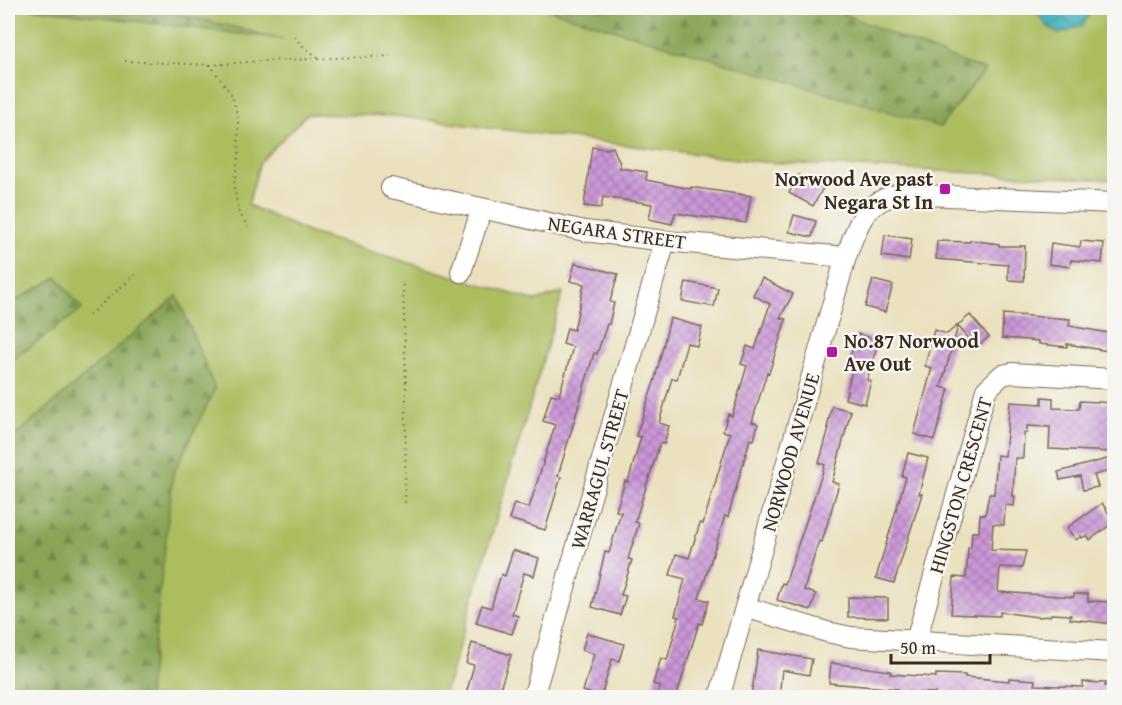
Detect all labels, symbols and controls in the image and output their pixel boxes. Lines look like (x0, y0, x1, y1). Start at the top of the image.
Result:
place label: Norwood Ave past Negara St In (775, 164, 933, 216)
marker: Norwood Ave past Negara St In (938, 182, 952, 196)
street label: NEGARA STREET (546, 208, 688, 256)
place label: No.87 Norwood Ave Out (844, 326, 979, 378)
marker: No.87 Norwood Ave Out (825, 345, 839, 359)
street label: NORWOOD AVENUE (753, 369, 827, 535)
street label: WARRAGUL STREET (562, 385, 636, 553)
street label: HINGSTON CRESCENT (921, 393, 999, 577)
scale bar (891, 627, 990, 665)
text: 50 m (900, 634, 936, 661)

